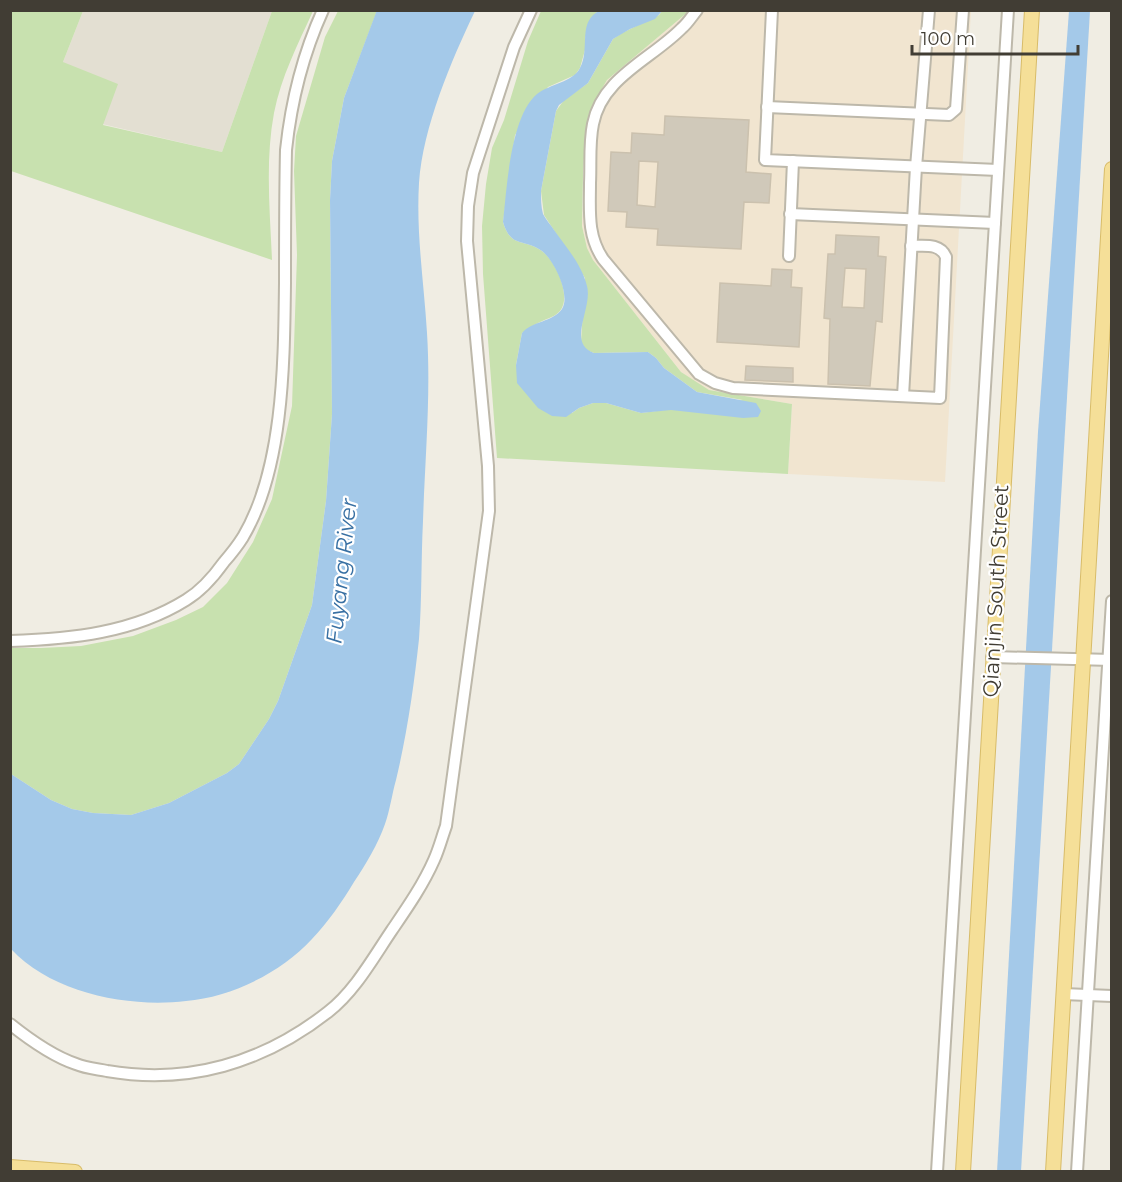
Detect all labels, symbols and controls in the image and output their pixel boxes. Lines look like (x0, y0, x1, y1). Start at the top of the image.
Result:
scale bar (912, 18, 1078, 56)
text: 100 m (921, 28, 975, 50)
street label: Qianjin South Street (977, 484, 1014, 698)
water label: Fuyang River (320, 496, 363, 645)

